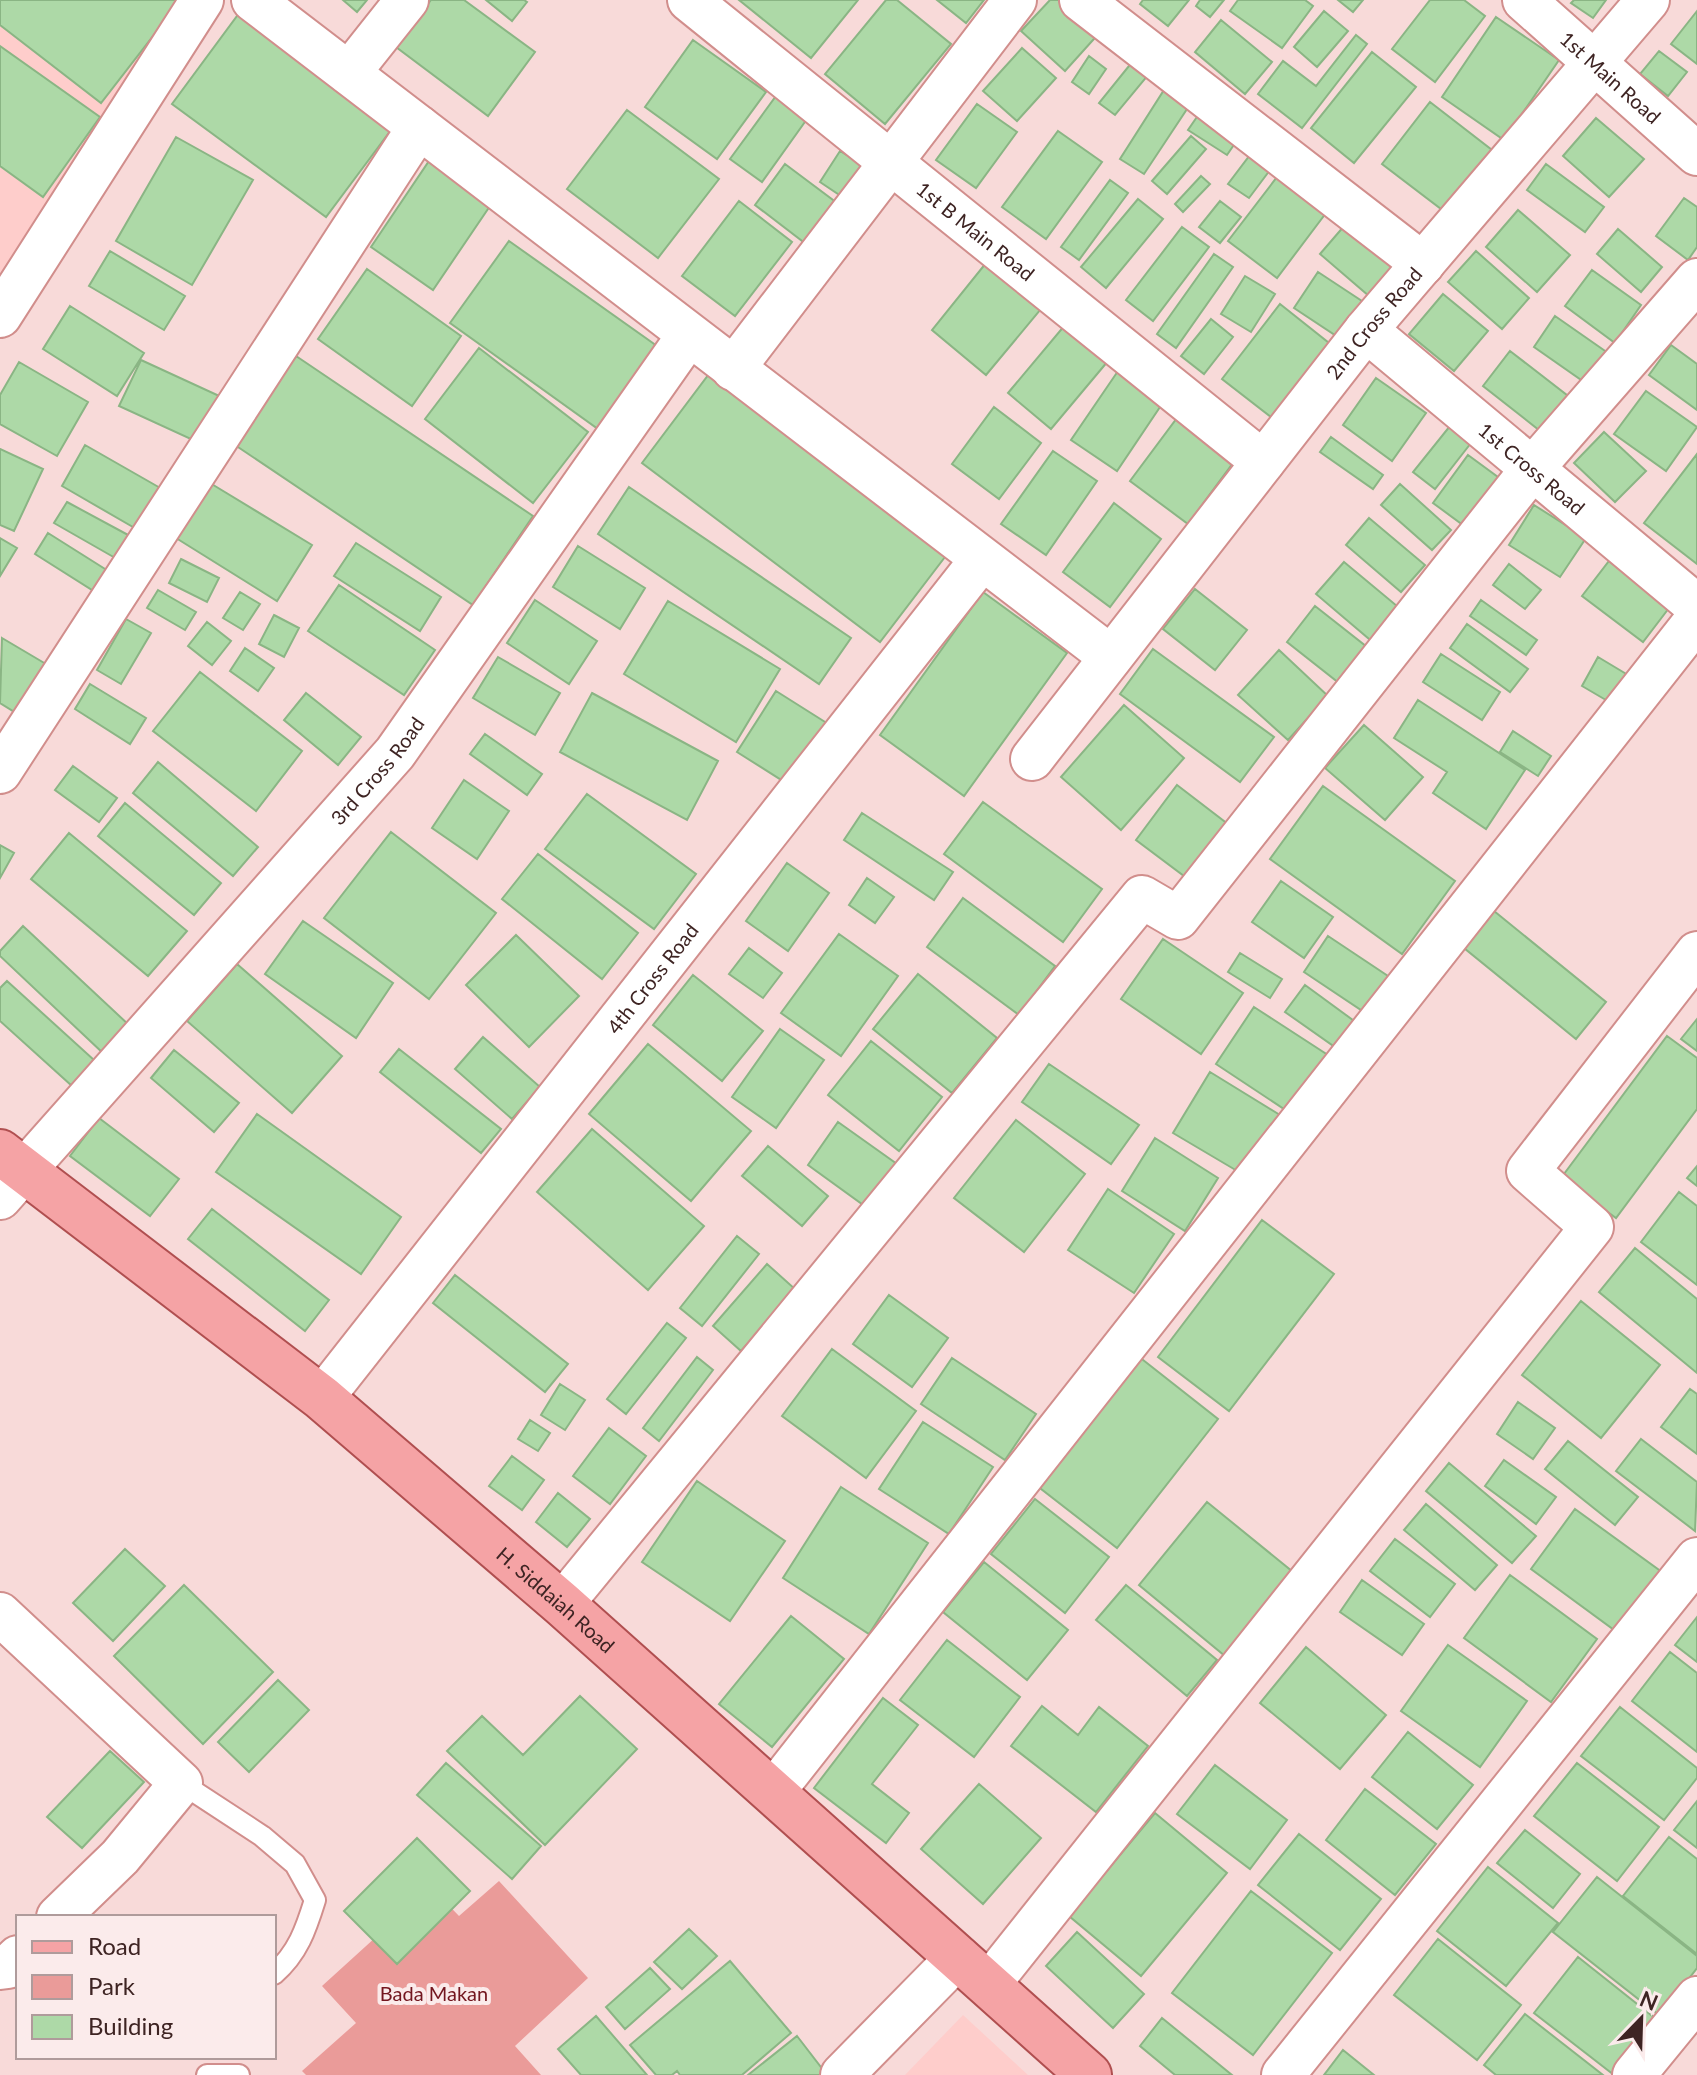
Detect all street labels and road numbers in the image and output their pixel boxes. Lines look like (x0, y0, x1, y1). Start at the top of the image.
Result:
street label: 1st Main Road (1555, 26, 1666, 128)
street label: 1st B Main Road (912, 176, 1039, 285)
street label: 2nd Cross Road (1321, 262, 1426, 383)
street label: 1st Cross Road (1474, 417, 1590, 519)
street label: 3rd Cross Road (325, 712, 429, 829)
street label: 4th Cross Road (601, 918, 703, 1038)
street label: H. Siddaiah Road (492, 1542, 620, 1657)

